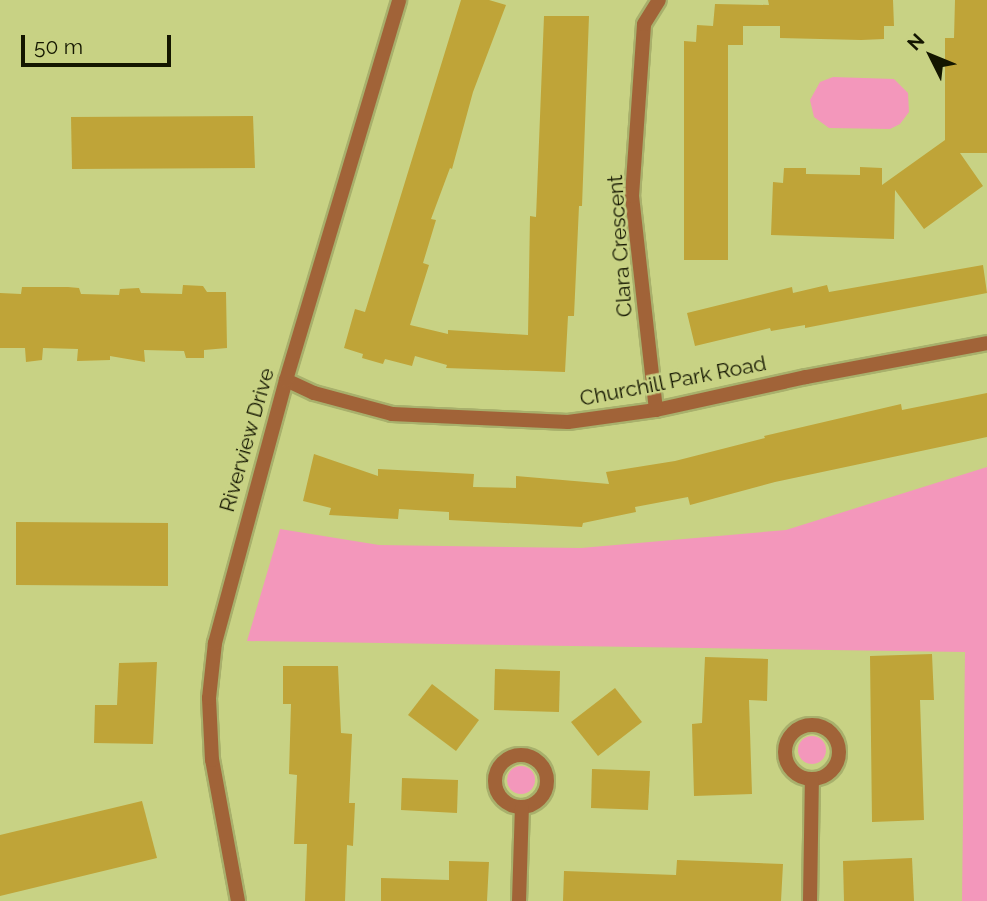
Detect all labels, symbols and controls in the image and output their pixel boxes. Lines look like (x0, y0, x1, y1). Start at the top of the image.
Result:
scale bar (24, 21, 175, 65)
north arrow (896, 21, 966, 91)
text: N (903, 29, 929, 54)
text: 50 m (34, 34, 83, 59)
street label: Clara Crescent (602, 174, 638, 318)
street label: Churchill Park Road (577, 351, 769, 411)
street label: Riverview Drive (214, 365, 280, 515)

